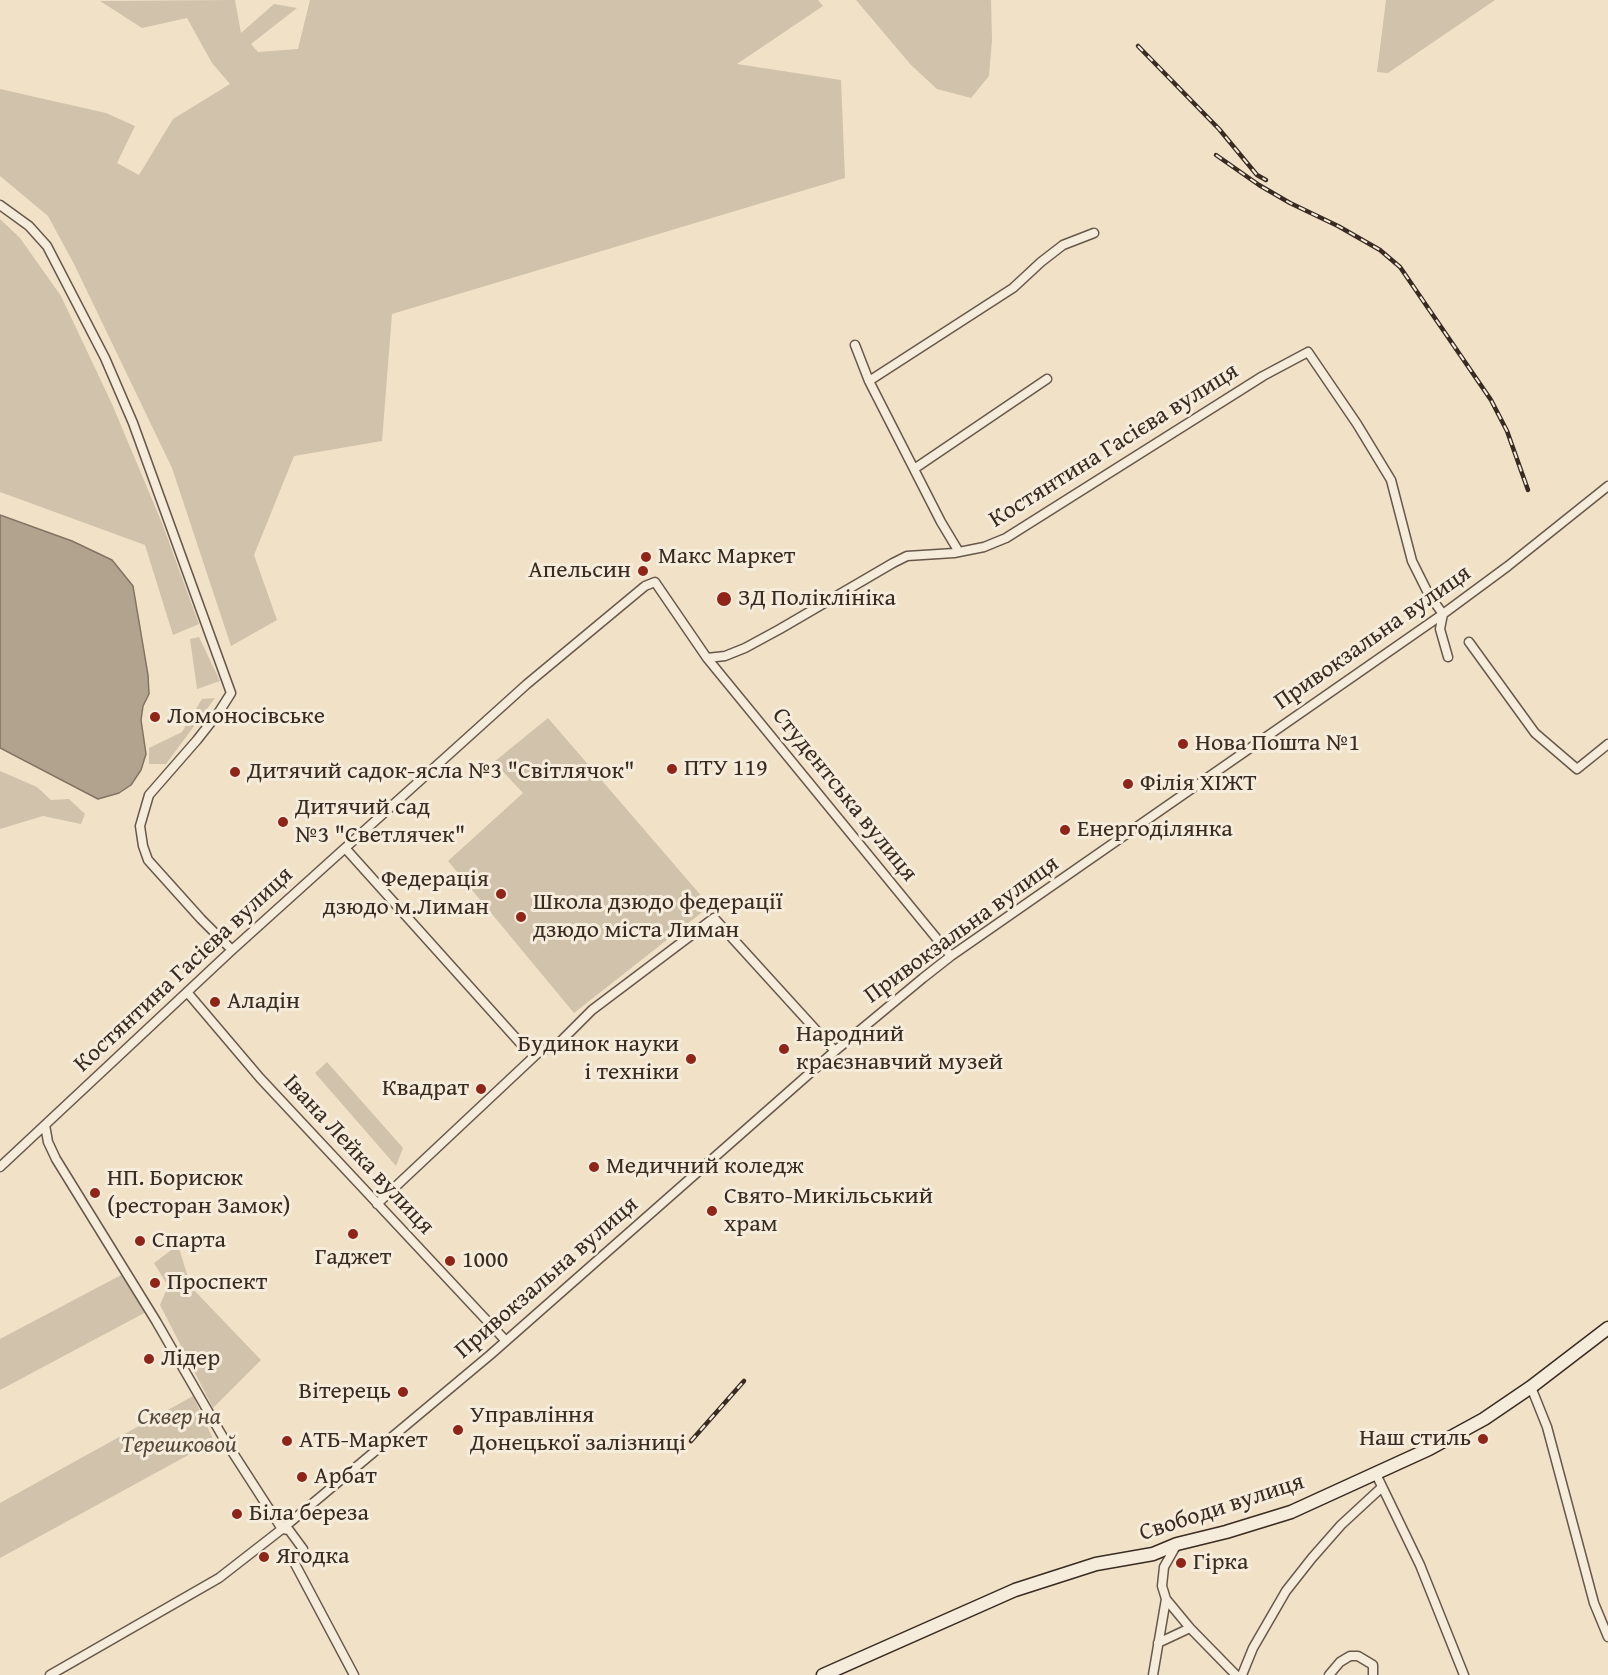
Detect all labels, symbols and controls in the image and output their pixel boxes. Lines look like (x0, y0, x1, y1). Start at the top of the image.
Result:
street label: Костянтина Гасієва вулиця (984, 357, 1244, 535)
place label: Макс Маркет (658, 543, 795, 571)
marker: Макс Маркет (639, 550, 653, 564)
place label: Апельсин (528, 557, 631, 585)
street label: Привокзальна вулиця (1269, 559, 1477, 717)
marker: Апельсин (636, 564, 650, 578)
place label: ЗД Поліклініка (738, 585, 896, 613)
marker: ЗД Поліклініка (715, 590, 733, 608)
street label: Студентська вулиця (765, 702, 923, 888)
place label: Ломоносівське (167, 703, 325, 731)
marker: Ломоносівське (148, 710, 162, 724)
place label: Нова Пошта №1 (1195, 730, 1360, 758)
marker: Нова Пошта №1 (1176, 737, 1190, 751)
place label: ПТУ 119 (684, 755, 767, 783)
place label: Дитячий садок-ясла №3 "Світлячок" (247, 758, 635, 786)
marker: ПТУ 119 (665, 762, 679, 776)
marker: Дитячий садок-ясла №3 "Світлячок" (228, 765, 242, 779)
place label: Філія ХІЖТ (1140, 770, 1257, 798)
marker: Філія ХІЖТ (1121, 777, 1135, 791)
place label: Дитячий сад №3 "Светлячек" (295, 794, 465, 850)
marker: Дитячий сад №3 "Светлячек" (276, 815, 290, 829)
place label: Енергоділянка (1077, 816, 1233, 844)
marker: Енергоділянка (1058, 823, 1072, 837)
street label: Привокзальна вулиця (859, 850, 1065, 1010)
street label: Костянтина Гасієва вулиця (69, 861, 299, 1079)
place label: Федерація дзюдо м.Лиман (323, 866, 489, 922)
marker: Федерація дзюдо м.Лиман (494, 887, 508, 901)
place label: Школа дзюдо федерації дзюдо міста Лиман (533, 889, 783, 945)
marker: Школа дзюдо федерації дзюдо міста Лиман (514, 910, 528, 924)
place label: Аладін (227, 988, 300, 1016)
marker: Аладін (208, 995, 222, 1009)
place label: Народний краєзнавчий музей (796, 1021, 1003, 1077)
place label: Будинок науки і техніки (517, 1031, 679, 1087)
marker: Народний краєзнавчий музей (777, 1042, 791, 1056)
marker: Будинок науки і техніки (684, 1052, 698, 1066)
street label: Івана Лейка вулиця (276, 1069, 440, 1241)
place label: Квадрат (382, 1075, 469, 1103)
marker: Квадрат (474, 1082, 488, 1096)
place label: Медичний коледж (606, 1153, 804, 1181)
marker: Медичний коледж (587, 1160, 601, 1174)
place label: НП. Борисюк (ресторан Замок) (107, 1165, 291, 1221)
place label: Свято-Микільський храм (724, 1183, 933, 1239)
marker: НП. Борисюк (ресторан Замок) (88, 1186, 102, 1200)
street label: Привокзальна вулиця (449, 1191, 645, 1365)
marker: Свято-Микільський храм (705, 1204, 719, 1218)
place label: Спарта (152, 1227, 226, 1255)
marker: Гаджет (346, 1227, 360, 1241)
marker: Спарта (133, 1234, 147, 1248)
place label: Гаджет (315, 1244, 391, 1272)
place label: 1000 (462, 1247, 508, 1275)
marker: 1000 (443, 1254, 457, 1268)
place label: Проспект (167, 1269, 267, 1297)
marker: Проспект (148, 1276, 162, 1290)
place label: Лідер (161, 1345, 220, 1373)
marker: Лідер (142, 1352, 156, 1366)
place label: Вітерець (299, 1378, 391, 1406)
marker: Вітерець (396, 1385, 410, 1399)
place label: Управління Донецької залізниці (470, 1402, 686, 1458)
park label: Сквер на Терешковой (121, 1404, 237, 1460)
marker: Управління Донецької залізниці (451, 1423, 465, 1437)
place label: Наш стиль (1359, 1425, 1471, 1453)
place label: АТБ-Маркет (299, 1427, 427, 1455)
marker: Наш стиль (1476, 1432, 1490, 1446)
marker: АТБ-Маркет (280, 1434, 294, 1448)
place label: Арбат (314, 1463, 377, 1491)
street label: Свободи вулиця (1136, 1468, 1308, 1548)
marker: Арбат (295, 1470, 309, 1484)
place label: Біла береза (249, 1500, 369, 1528)
marker: Біла береза (230, 1507, 244, 1521)
place label: Ягодка (276, 1543, 350, 1571)
place label: Гірка (1193, 1549, 1248, 1577)
marker: Ягодка (257, 1550, 271, 1564)
marker: Гірка (1174, 1556, 1188, 1570)

